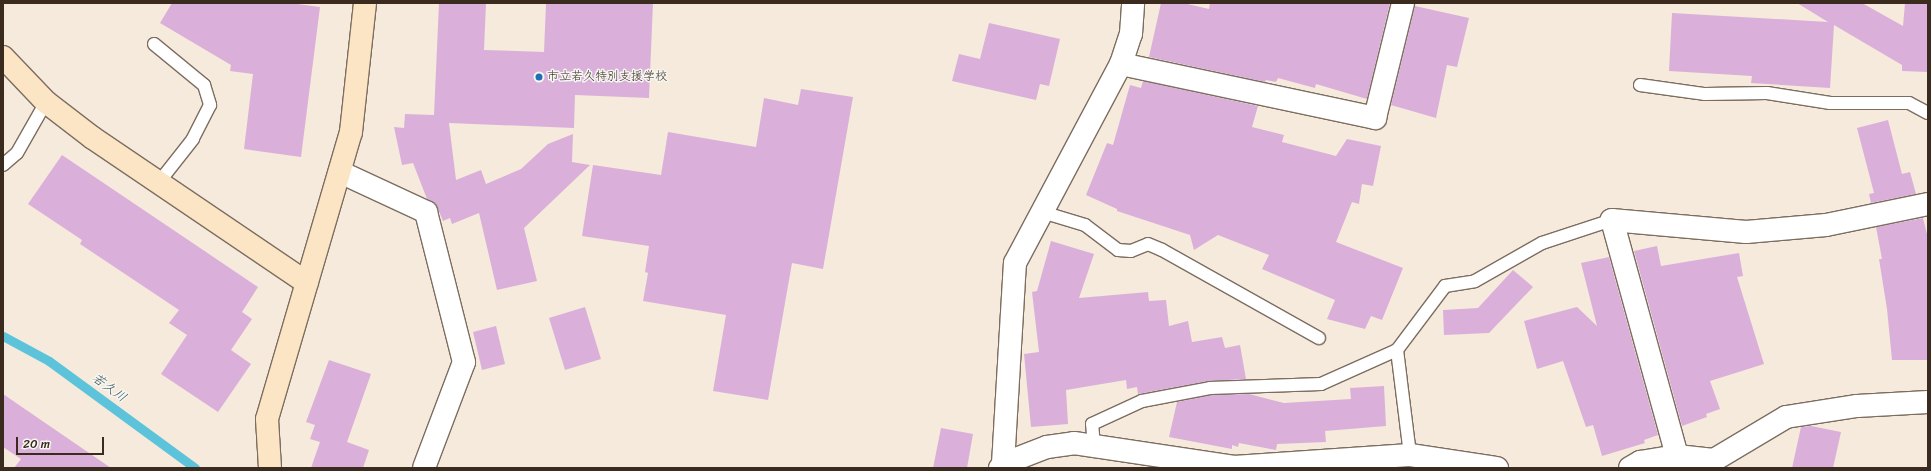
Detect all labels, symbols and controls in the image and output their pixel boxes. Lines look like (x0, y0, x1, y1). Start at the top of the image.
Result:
place label: 市立若久特別支援学校 (547, 70, 667, 84)
marker: 市立若久特別支援学校 (534, 72, 544, 82)
water label: 若久川 (89, 370, 129, 406)
scale bar (18, 429, 106, 455)
text: 20 m (23, 433, 50, 455)

